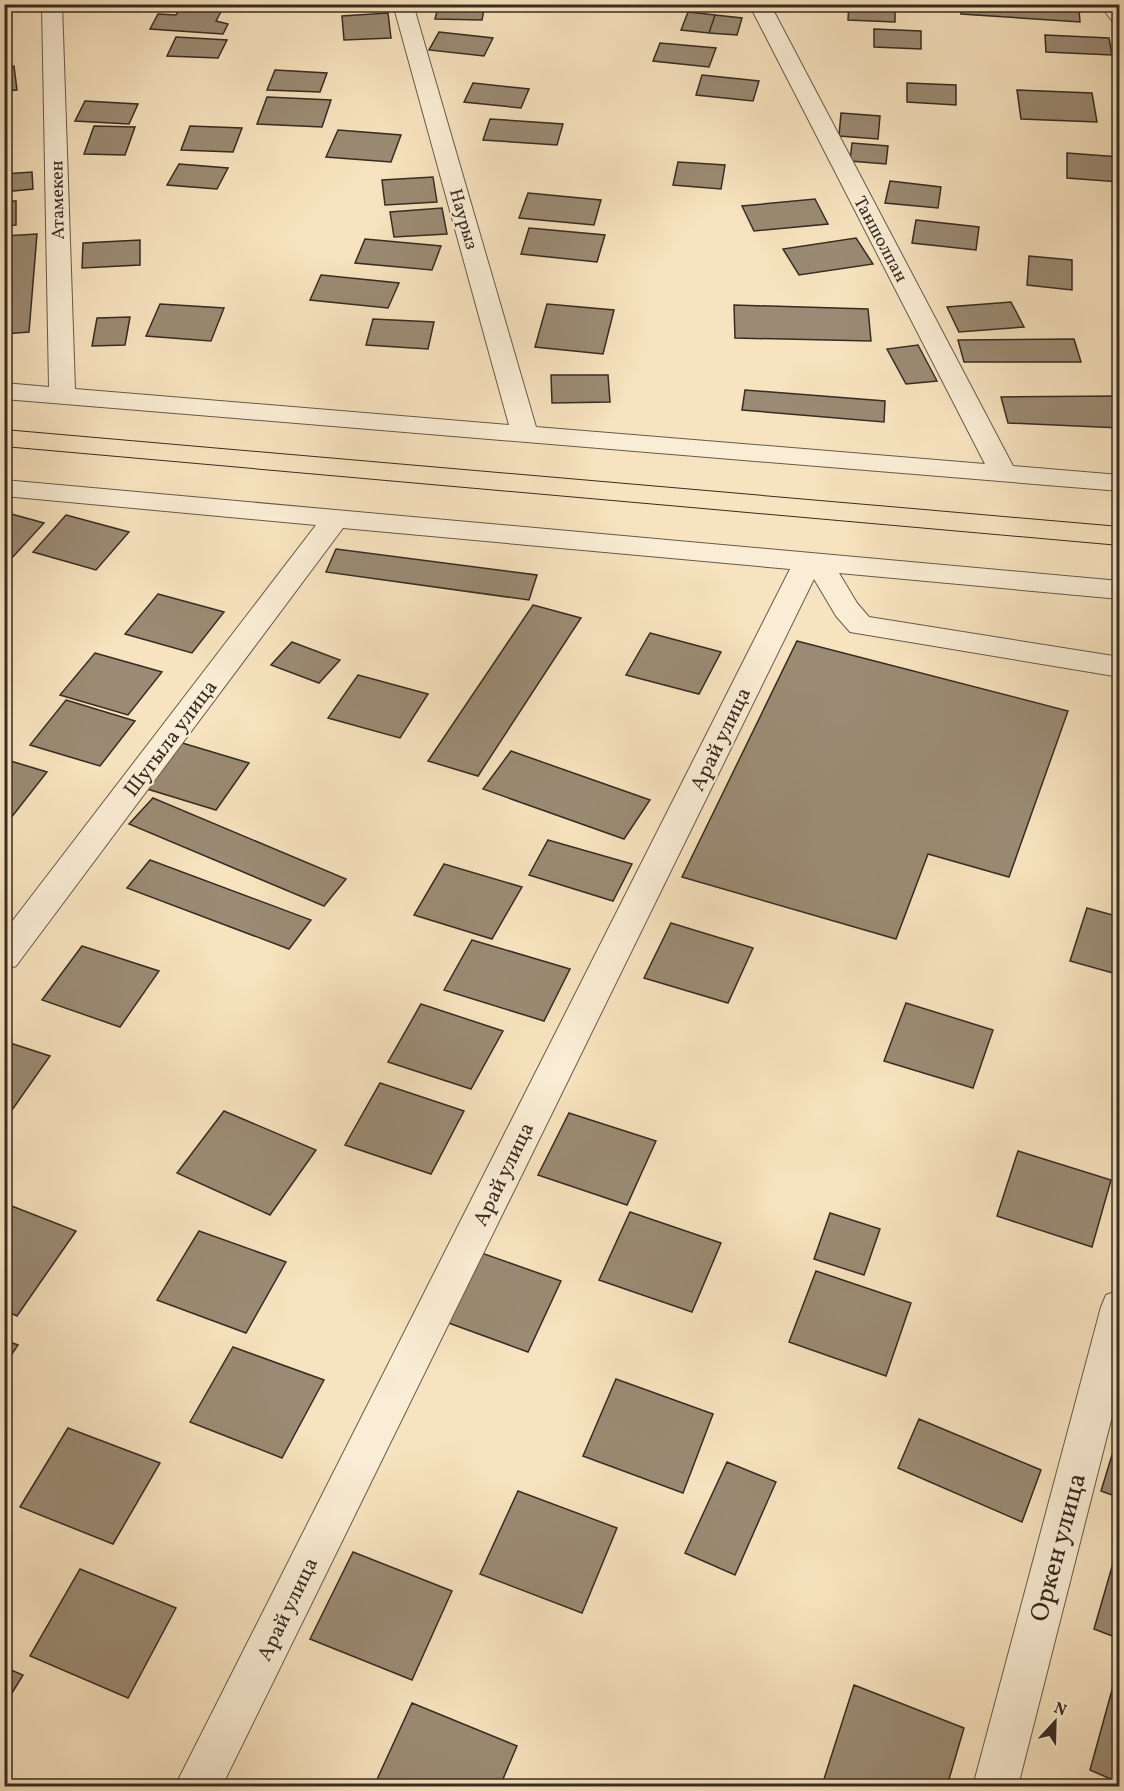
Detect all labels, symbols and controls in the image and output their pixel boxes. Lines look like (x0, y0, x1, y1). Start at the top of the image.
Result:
street label: Атамекен (45, 160, 72, 240)
street label: Наурыз (442, 186, 483, 253)
street label: Таншолпан (847, 192, 913, 287)
street label: Шугыла улица (118, 674, 225, 803)
street label: Арай улица (684, 683, 759, 796)
street label: Арай улица (467, 1118, 542, 1231)
street label: Оркен улица (1022, 1469, 1096, 1626)
street label: Арай улица (251, 1553, 326, 1666)
north arrow (1025, 1692, 1085, 1752)
text: N (1050, 1698, 1070, 1722)

